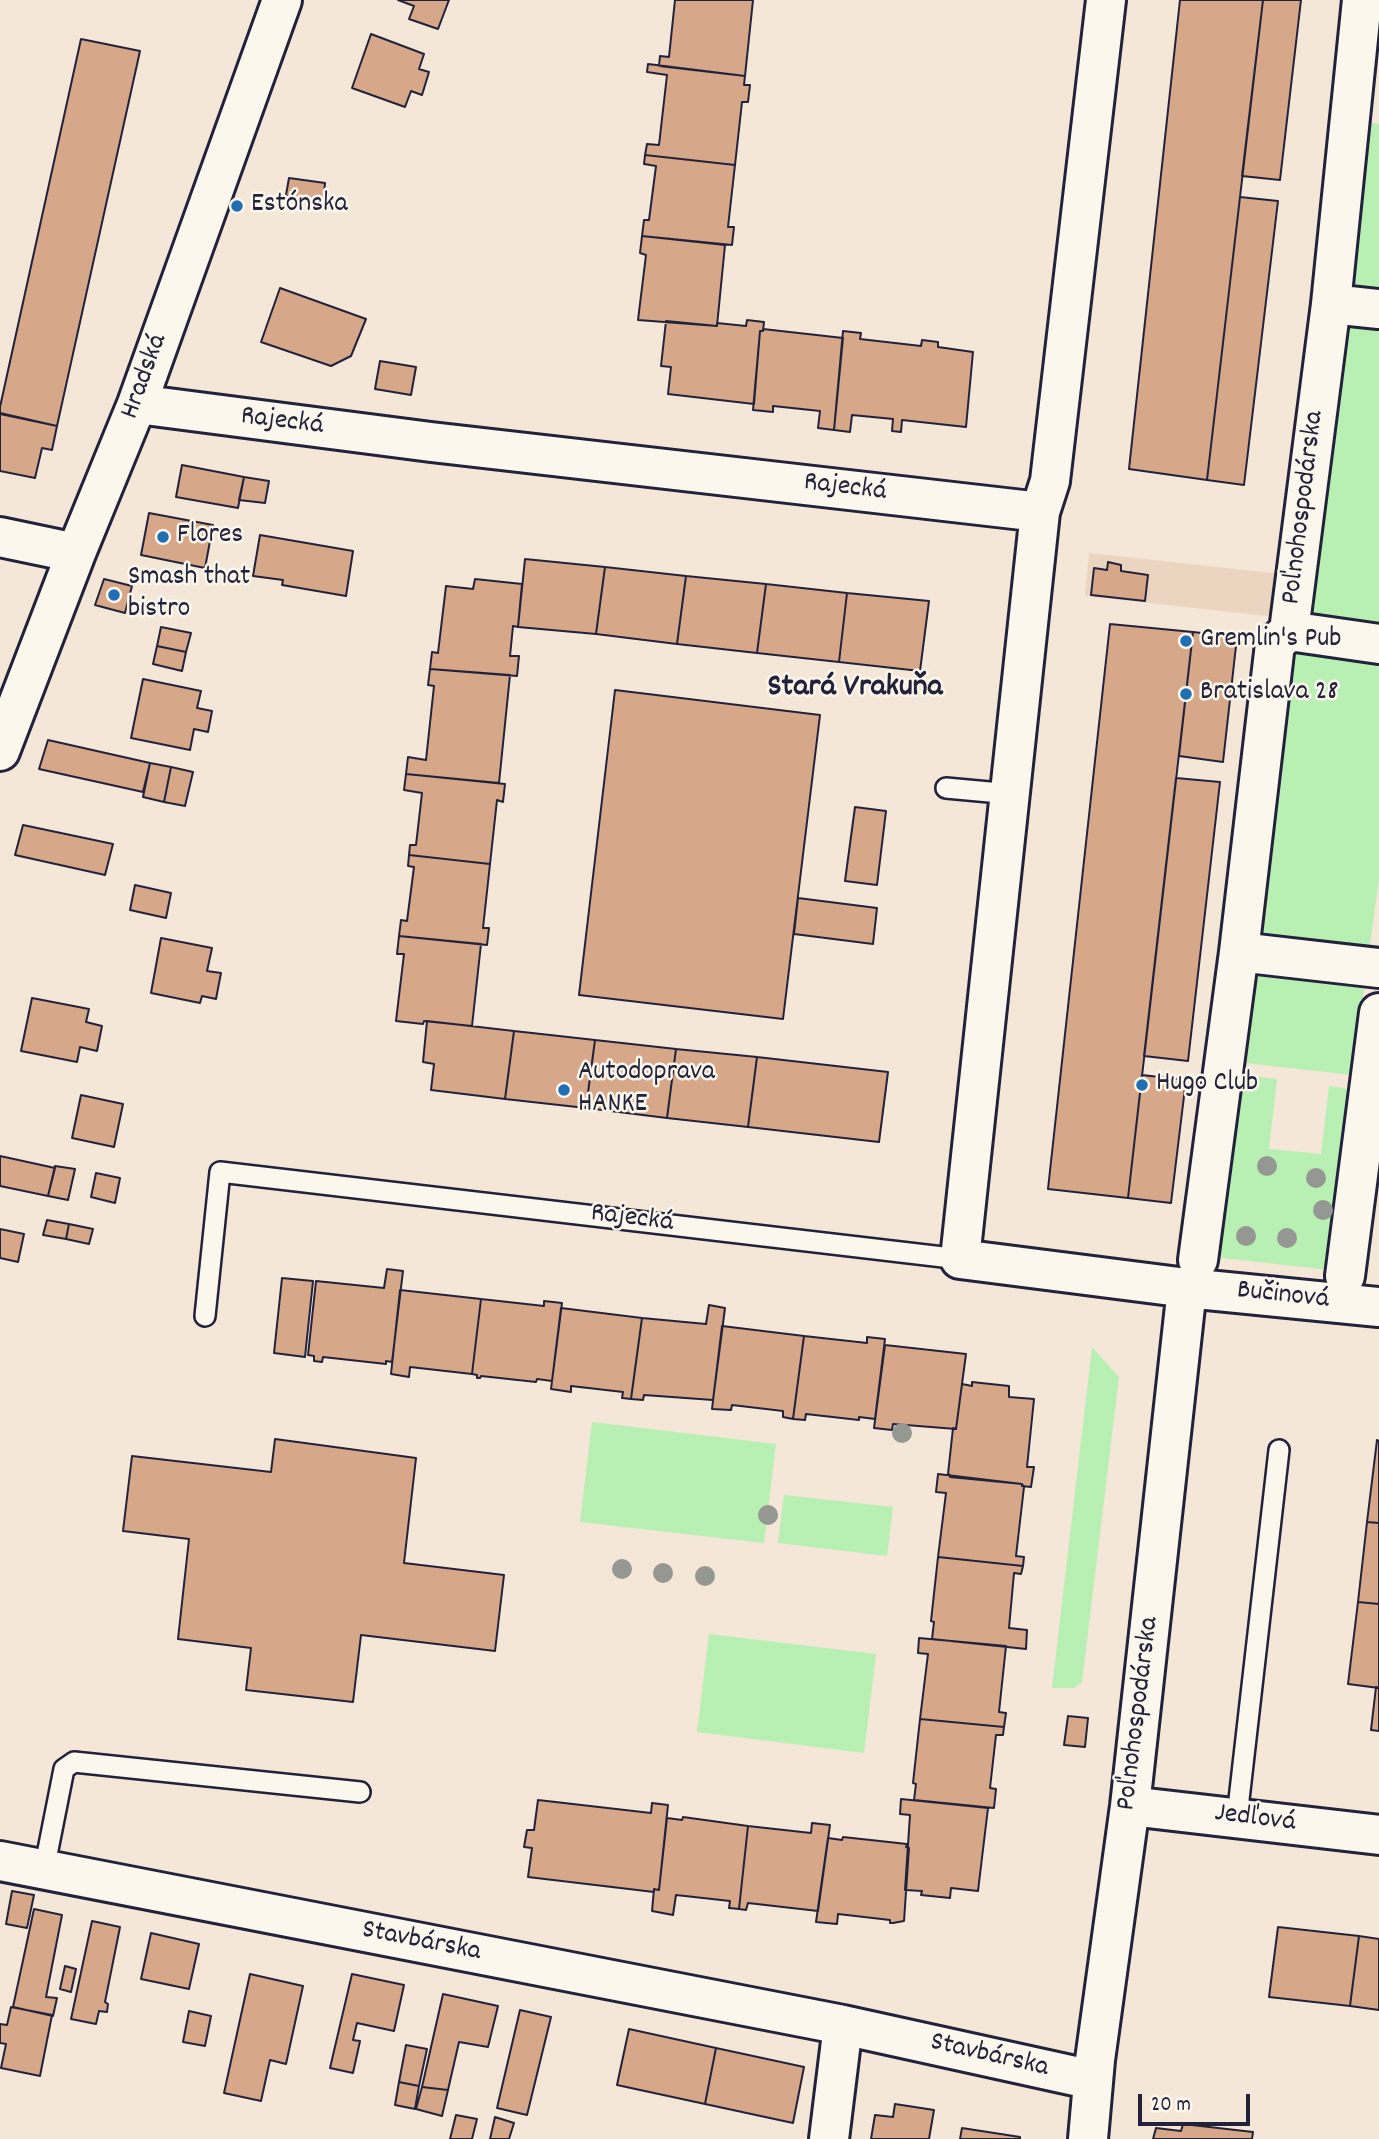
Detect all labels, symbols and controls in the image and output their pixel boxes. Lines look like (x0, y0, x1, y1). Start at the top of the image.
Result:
place label: Estónska (251, 189, 348, 223)
marker: Estónska (229, 198, 245, 214)
street label: Hradská (115, 330, 177, 424)
street label: Rajecká (239, 401, 325, 445)
street label: Poľnohospodárska (1276, 409, 1334, 607)
street label: Rajecká (802, 467, 888, 511)
place label: Flores (177, 520, 243, 554)
marker: Flores (155, 529, 171, 545)
place label: Smash that bistro (128, 562, 250, 628)
marker: Smash that bistro (106, 587, 122, 603)
place label: Gremlin's Pub (1200, 624, 1341, 658)
marker: Gremlin's Pub (1178, 633, 1194, 649)
district label: Stará Vrakuňa (767, 671, 943, 709)
place label: Bratislava 28 (1200, 677, 1339, 711)
marker: Bratislava 28 (1178, 686, 1194, 702)
place label: Autodoprava HANKE (578, 1057, 715, 1123)
place label: Hugo Club (1156, 1068, 1258, 1102)
marker: Hugo Club (1134, 1077, 1150, 1093)
marker: Autodoprava HANKE (556, 1082, 572, 1098)
street label: Rajecká (589, 1198, 675, 1242)
street label: Bučinová (1235, 1275, 1331, 1319)
street label: Poľnohospodárska (1111, 1615, 1169, 1813)
street label: Jedľová (1212, 1798, 1298, 1842)
street label: Stavbárska (359, 1915, 483, 1971)
street label: Stavbárska (927, 2027, 1051, 2087)
scale bar (1141, 2080, 1253, 2124)
text: 20 m (1151, 2091, 1191, 2121)

